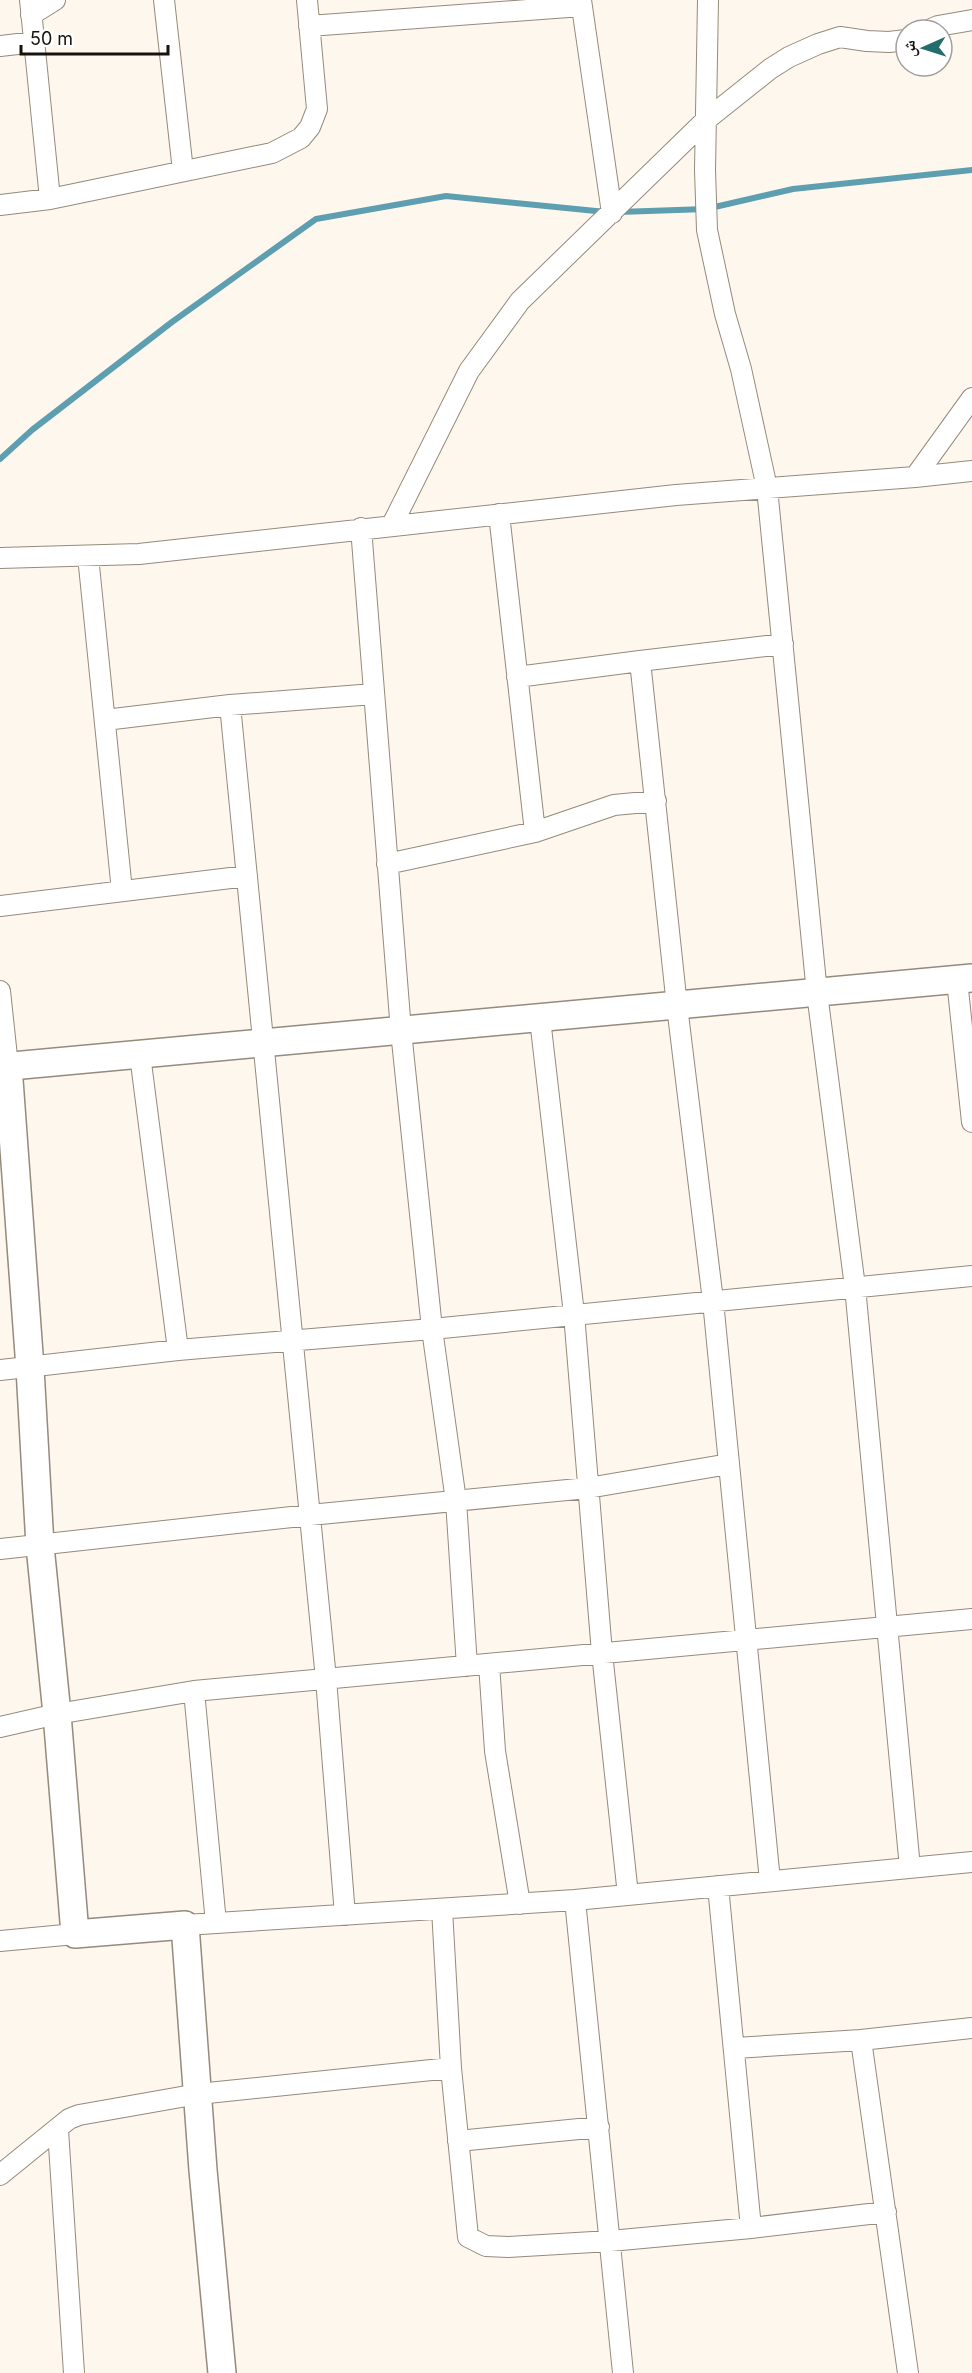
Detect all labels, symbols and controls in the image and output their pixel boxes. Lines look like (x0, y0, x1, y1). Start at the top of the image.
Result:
scale bar (21, 18, 168, 56)
north arrow (894, 18, 954, 78)
text: 50 m (30, 28, 73, 49)
text: ش (899, 40, 919, 58)

